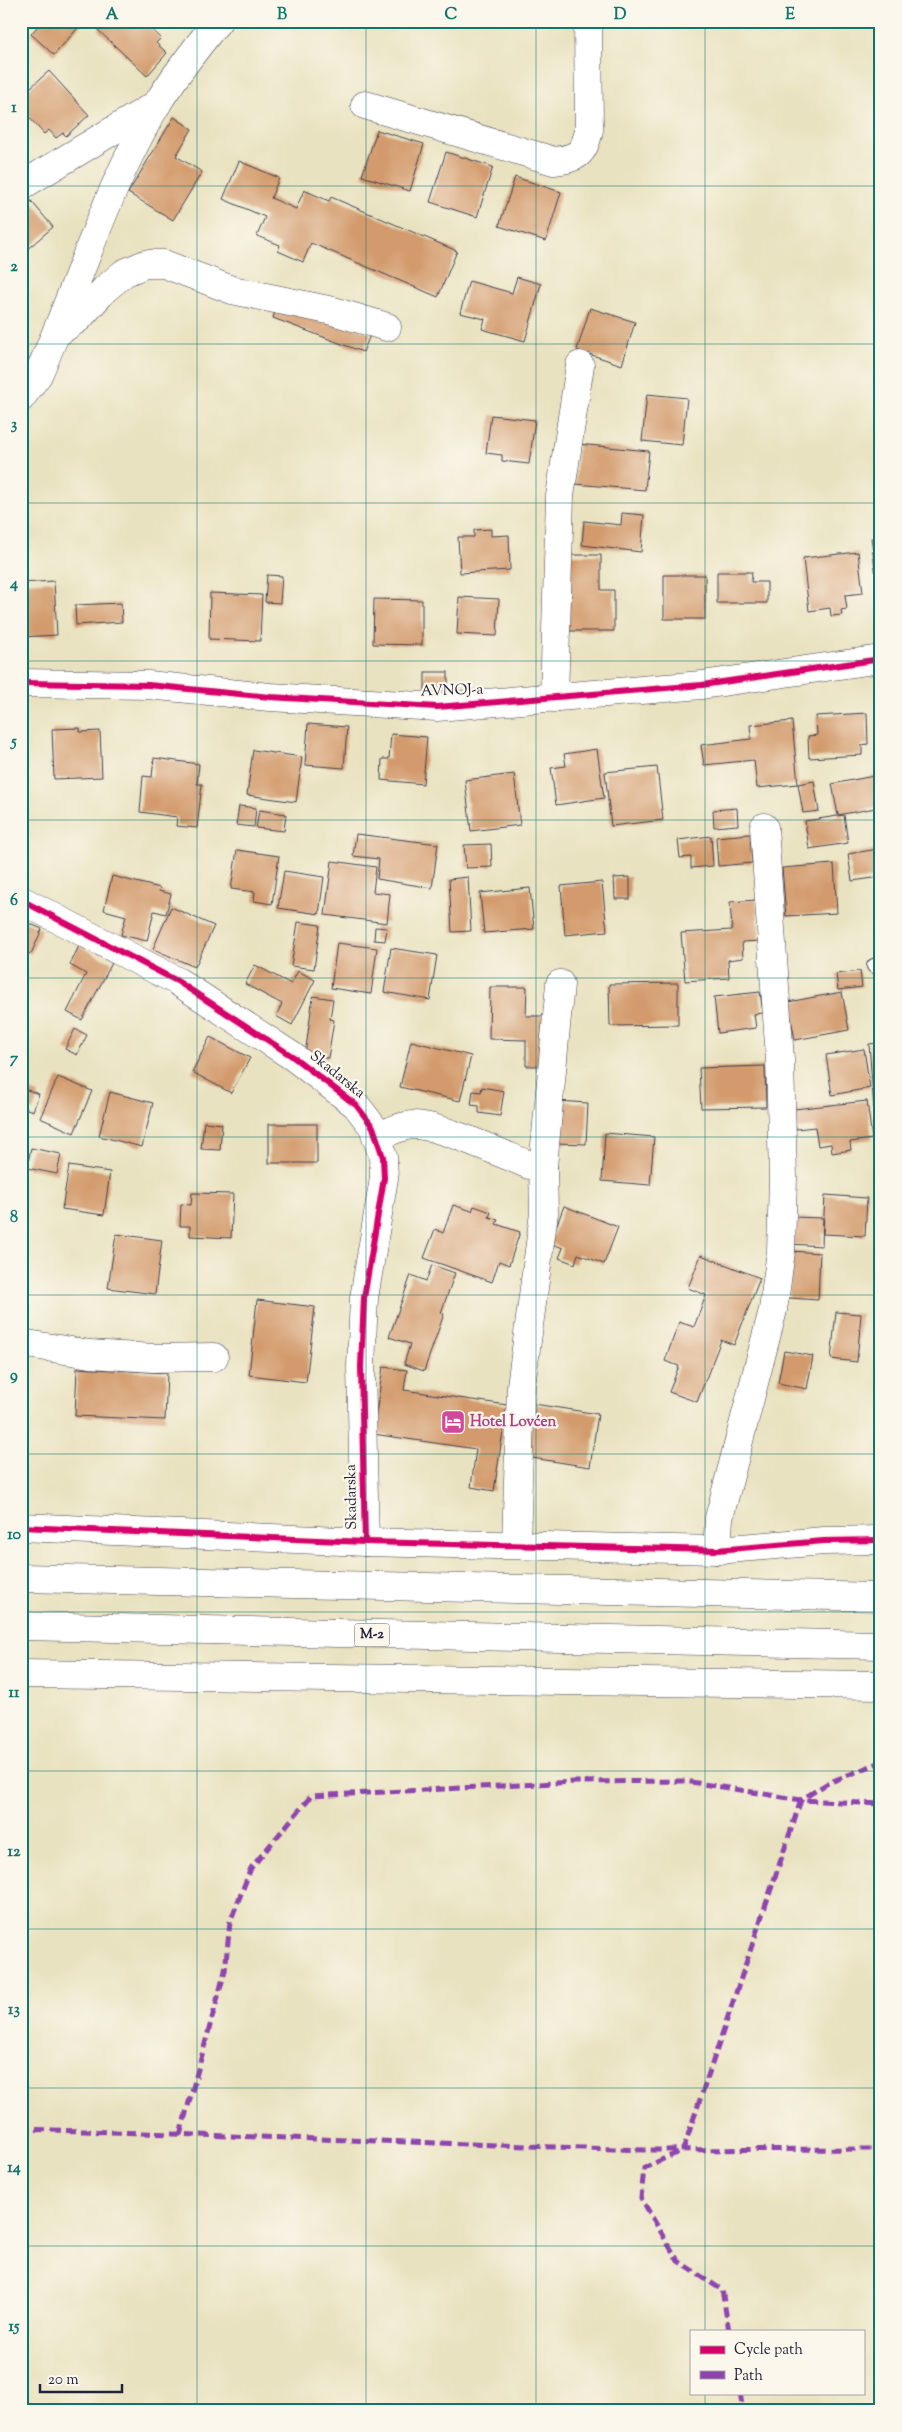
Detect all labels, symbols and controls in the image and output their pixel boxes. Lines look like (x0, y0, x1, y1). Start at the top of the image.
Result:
text: A (106, 4, 119, 27)
text: B (277, 4, 287, 27)
text: C (445, 4, 458, 27)
text: D (614, 4, 627, 27)
text: E (785, 4, 795, 27)
text: 1 (11, 97, 17, 120)
text: 2 (10, 256, 18, 279)
text: 3 (11, 414, 18, 437)
text: 4 (9, 573, 18, 596)
street label: AVNOJ-a (420, 679, 484, 703)
text: 5 (9, 731, 17, 754)
text: 6 (10, 890, 18, 913)
street label: Skadarska (305, 1046, 369, 1104)
text: 7 (10, 1048, 19, 1071)
text: 8 (10, 1207, 18, 1230)
text: 9 (10, 1365, 18, 1388)
hotel icon: Hotel Lovćen (440, 1409, 466, 1435)
place label: Hotel Lovćen (470, 1412, 556, 1433)
street label: Skadarska (341, 1464, 363, 1530)
text: 10 (7, 1524, 21, 1547)
road number: M-2 (354, 1624, 390, 1646)
text: 11 (9, 1682, 20, 1705)
text: 12 (8, 1841, 21, 1864)
text: 13 (8, 1999, 20, 2022)
text: 14 (7, 2157, 21, 2180)
text: 15 (9, 2316, 20, 2339)
legend (690, 2330, 864, 2394)
text: Cycle path (734, 2340, 803, 2361)
scale bar (40, 2362, 122, 2394)
text: Path (734, 2366, 763, 2387)
text: 20 m (48, 2370, 79, 2391)

